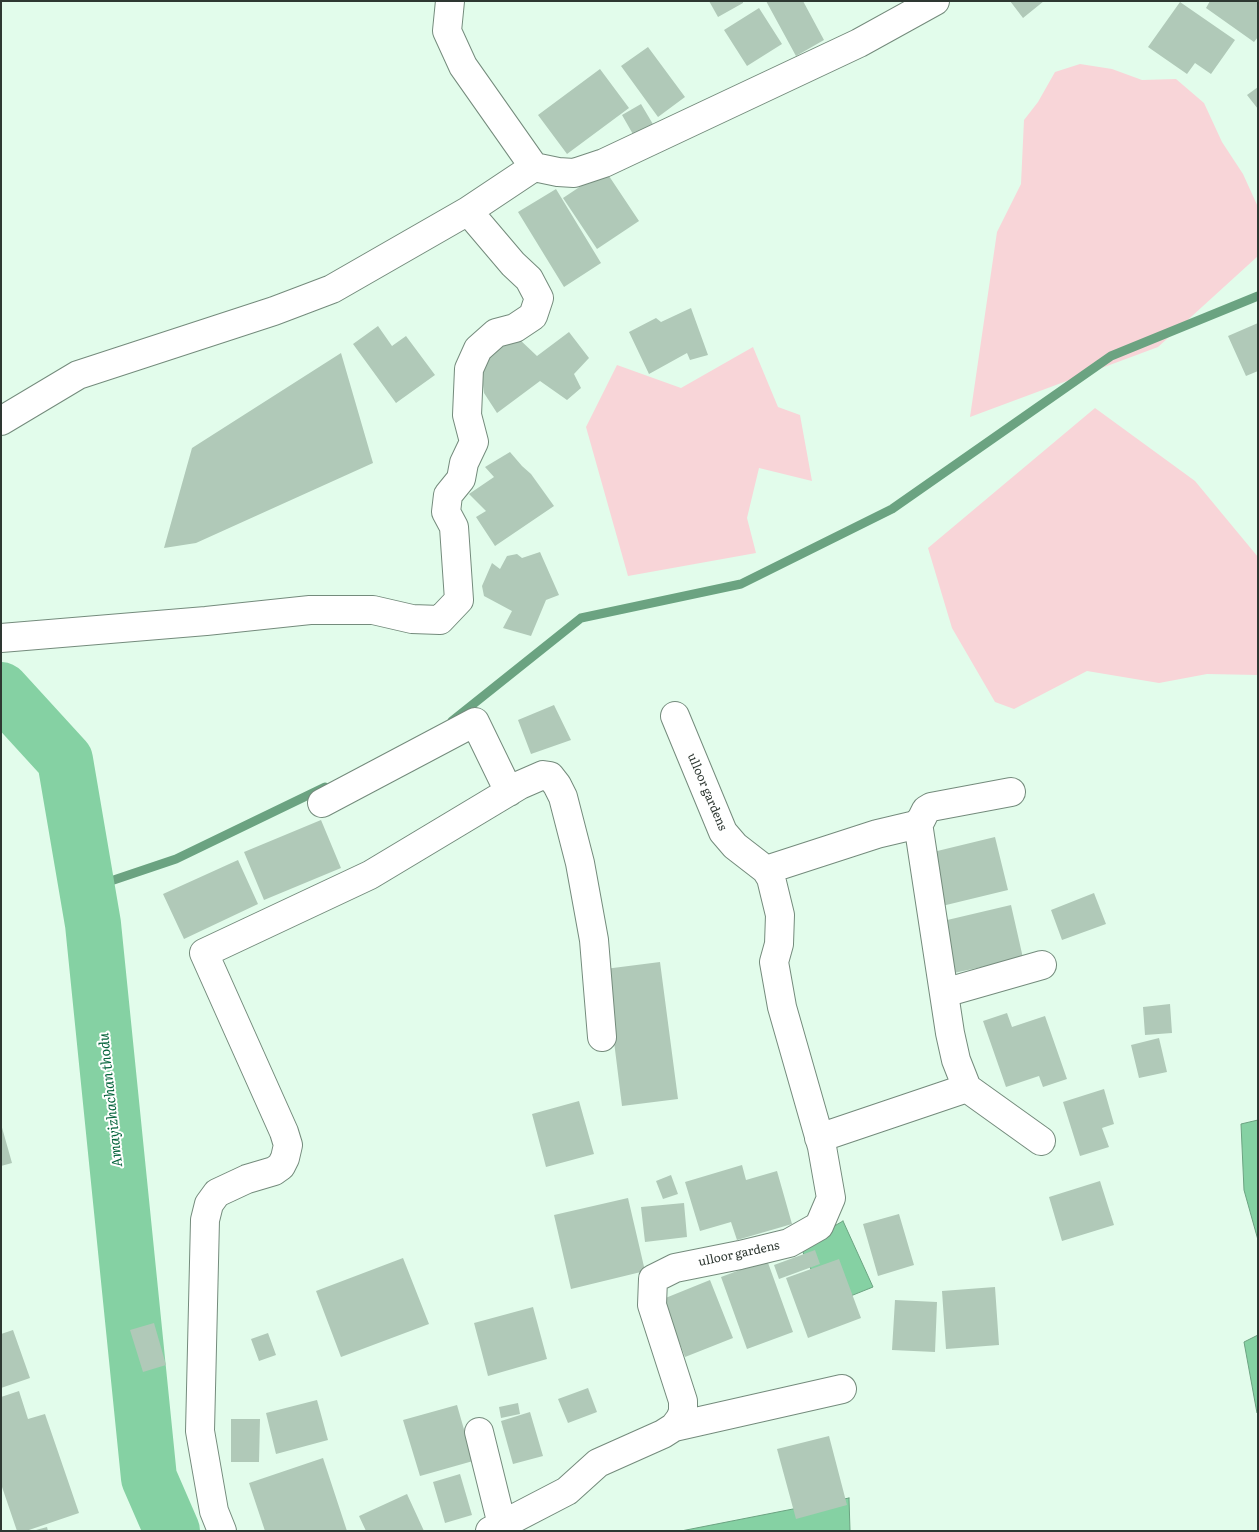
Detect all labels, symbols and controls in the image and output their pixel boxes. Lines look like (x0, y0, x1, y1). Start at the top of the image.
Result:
street label: ulloor gardens (684, 751, 730, 833)
water label: Amayizhachan thodu (96, 1032, 126, 1168)
street label: ulloor gardens (697, 1238, 781, 1270)

